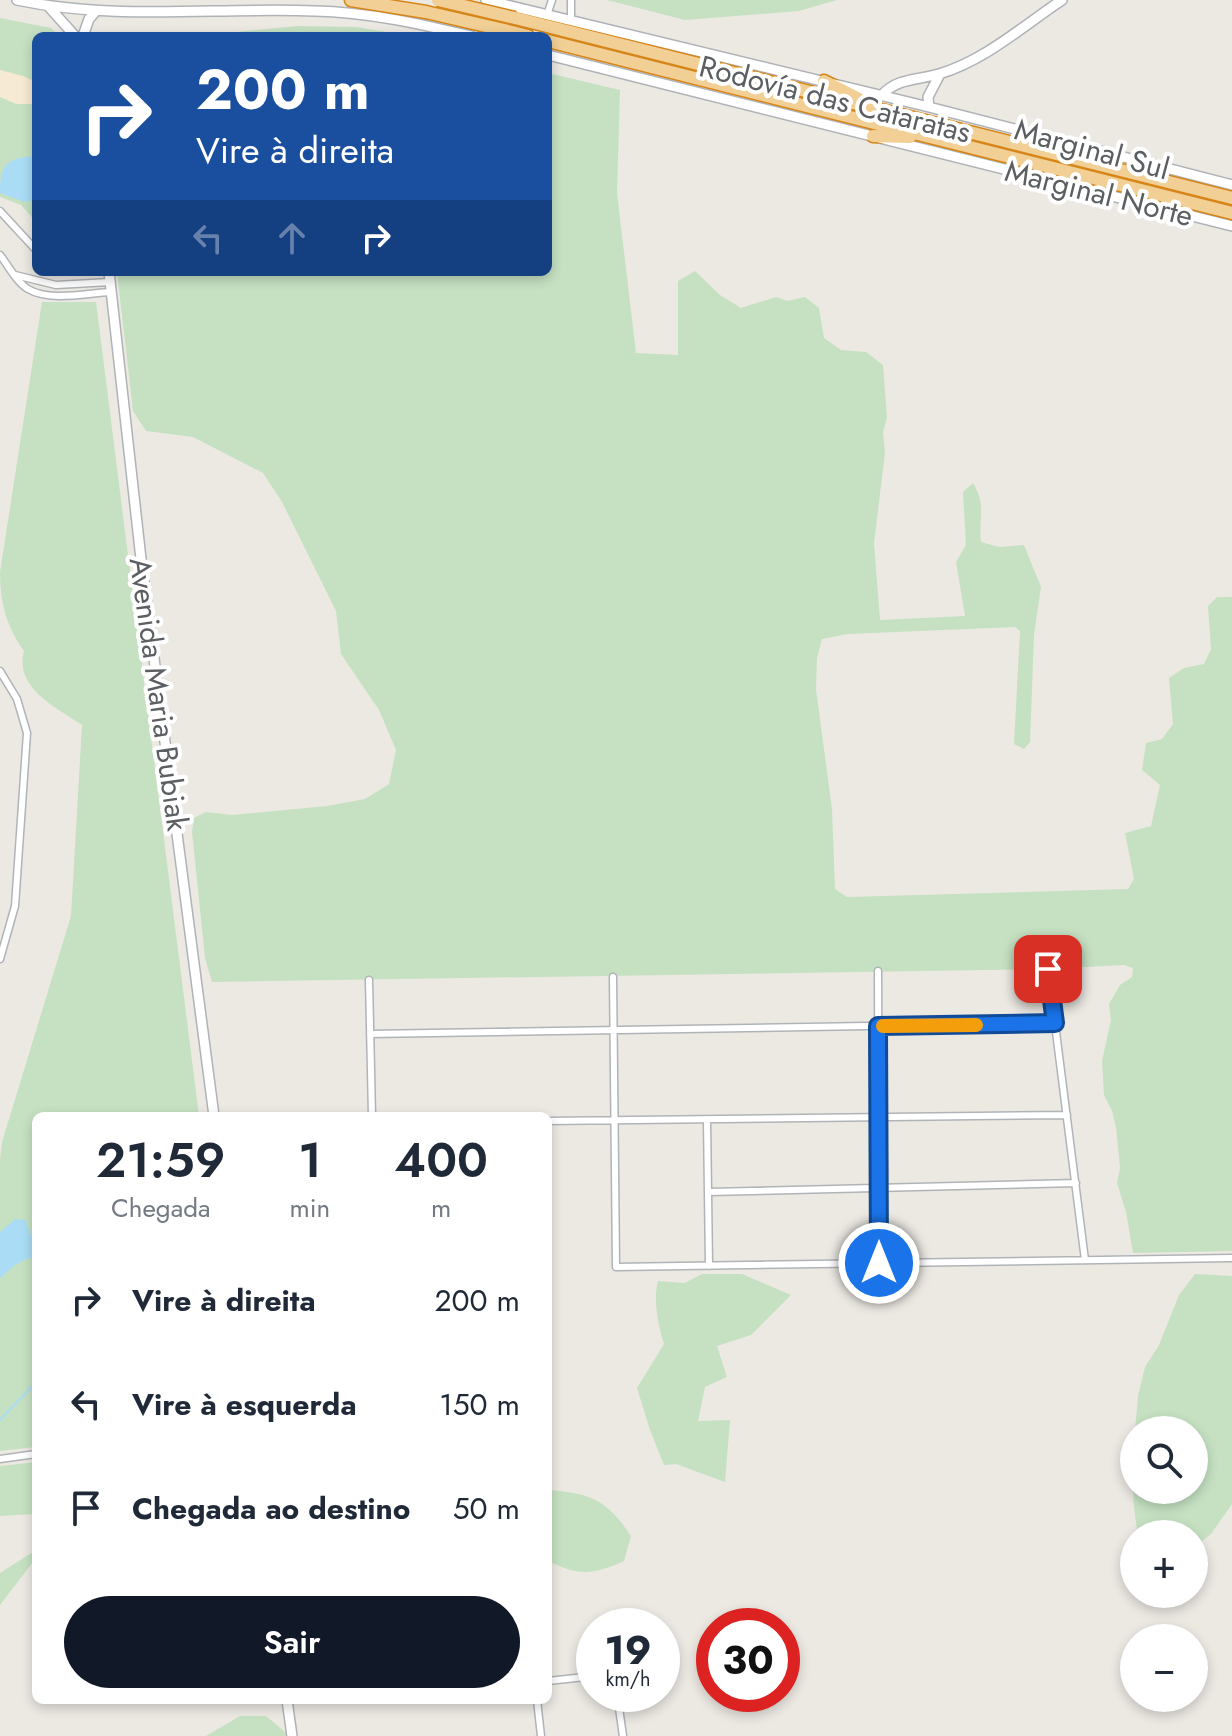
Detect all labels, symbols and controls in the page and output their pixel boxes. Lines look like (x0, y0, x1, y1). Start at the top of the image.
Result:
street label: Rodovía das Cataratas (695, 44, 975, 154)
text: 200 m (196, 49, 370, 130)
icon: right (64, 64, 168, 168)
street label: Marginal Sul (1010, 108, 1174, 190)
text: Vire à direita (196, 124, 394, 176)
street label: Marginal Norte (1001, 149, 1197, 237)
icon: left (186, 216, 230, 260)
icon: ahead (270, 216, 314, 260)
icon: right (354, 216, 398, 260)
street label: Avenida Maria Bubiak (119, 554, 200, 834)
pin (1014, 935, 1082, 1003)
icon: arrive (1026, 947, 1070, 991)
text: 21:59 (96, 1126, 225, 1195)
text: 1 (298, 1126, 322, 1195)
text: 400 (394, 1126, 488, 1195)
text: Chegada (111, 1189, 211, 1227)
text: min (290, 1189, 330, 1227)
text: m (431, 1189, 451, 1227)
position arrow (837, 1221, 921, 1305)
icon: right (64, 1278, 108, 1322)
text: Vire à direita (132, 1279, 316, 1322)
text: 200 m (435, 1279, 520, 1322)
icon: left (64, 1382, 108, 1426)
text: Vire à esquerda (132, 1383, 357, 1426)
text: 150 m (439, 1383, 520, 1426)
map controls (1120, 1416, 1208, 1712)
button: search (1120, 1416, 1208, 1504)
icon: arrive (64, 1486, 108, 1530)
text: Chegada ao destino (132, 1487, 410, 1530)
text: 50 m (453, 1487, 520, 1530)
button: + (1120, 1520, 1208, 1608)
button: Sair (64, 1596, 520, 1688)
speed limit sign: 30 (696, 1608, 800, 1712)
text: 19 (604, 1621, 652, 1679)
button: − (1120, 1624, 1208, 1712)
text: km/h (605, 1665, 651, 1694)

